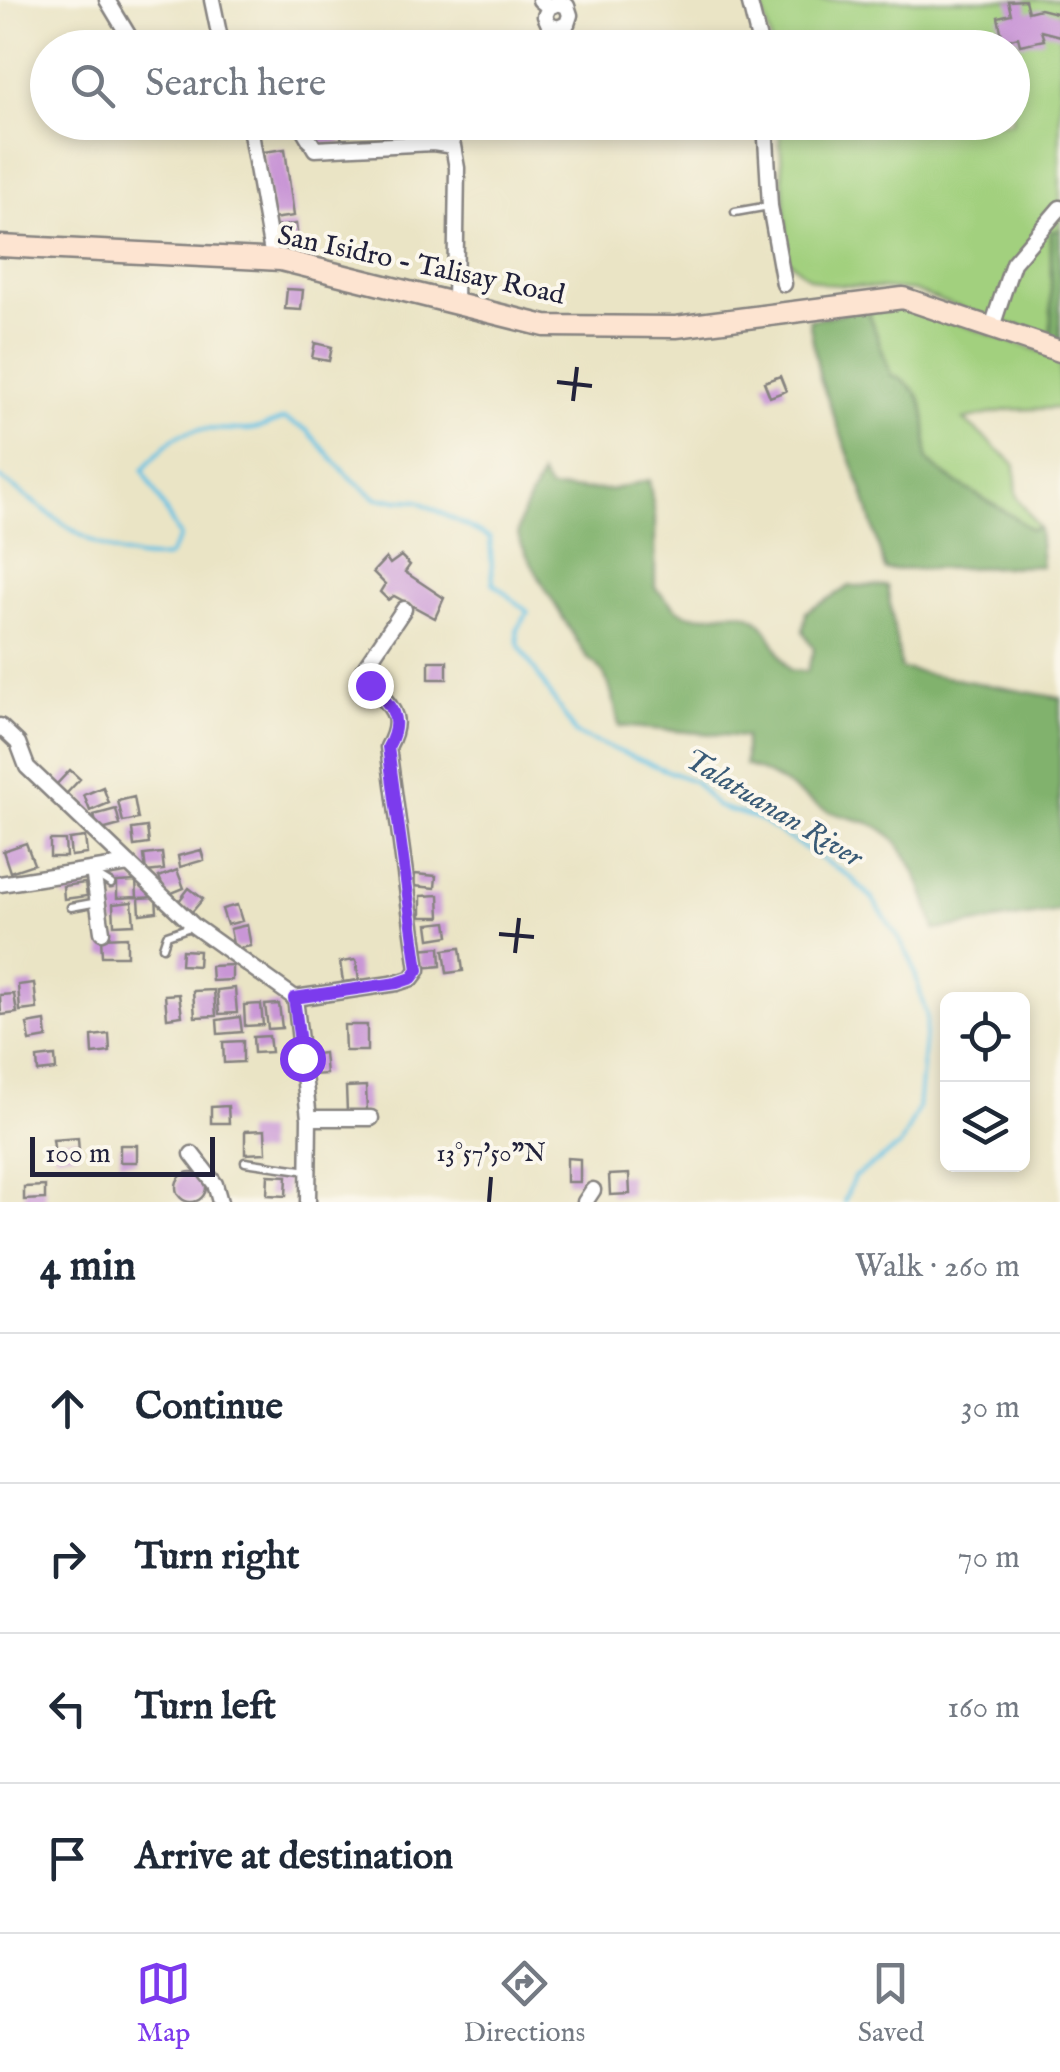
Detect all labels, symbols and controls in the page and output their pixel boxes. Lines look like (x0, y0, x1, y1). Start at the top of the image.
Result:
search box (30, 30, 1030, 140)
icon: search (65, 58, 120, 113)
text: Search here (145, 61, 326, 109)
street label: San Isidro - Talisay Road (274, 218, 568, 314)
route end (348, 663, 394, 709)
water label: Talatuanan River (677, 741, 871, 878)
map controls (940, 992, 1030, 1172)
button: locate (940, 992, 1030, 1082)
route start (280, 1036, 326, 1082)
button: layers (940, 1082, 1030, 1172)
scale bar (30, 1132, 215, 1176)
text: 100 m (45, 1137, 111, 1172)
text: 13°57'50"N (436, 1138, 546, 1170)
text: 4 min (40, 1241, 136, 1294)
text: Walk · 260 m (855, 1247, 1020, 1288)
icon: ahead (40, 1381, 95, 1436)
text: Continue (135, 1384, 283, 1432)
text: 30 m (961, 1388, 1020, 1429)
icon: right (40, 1531, 95, 1586)
text: Turn right (135, 1534, 299, 1582)
text: 70 m (958, 1538, 1020, 1579)
icon: left (40, 1681, 95, 1736)
text: Turn left (135, 1684, 276, 1732)
text: 160 m (947, 1688, 1020, 1729)
icon: arrive (40, 1831, 95, 1886)
text: Arrive at destination (135, 1834, 453, 1882)
tab: Map (136, 1956, 191, 2051)
tab: Directions (463, 1956, 585, 2051)
tab: Saved (858, 1956, 924, 2051)

